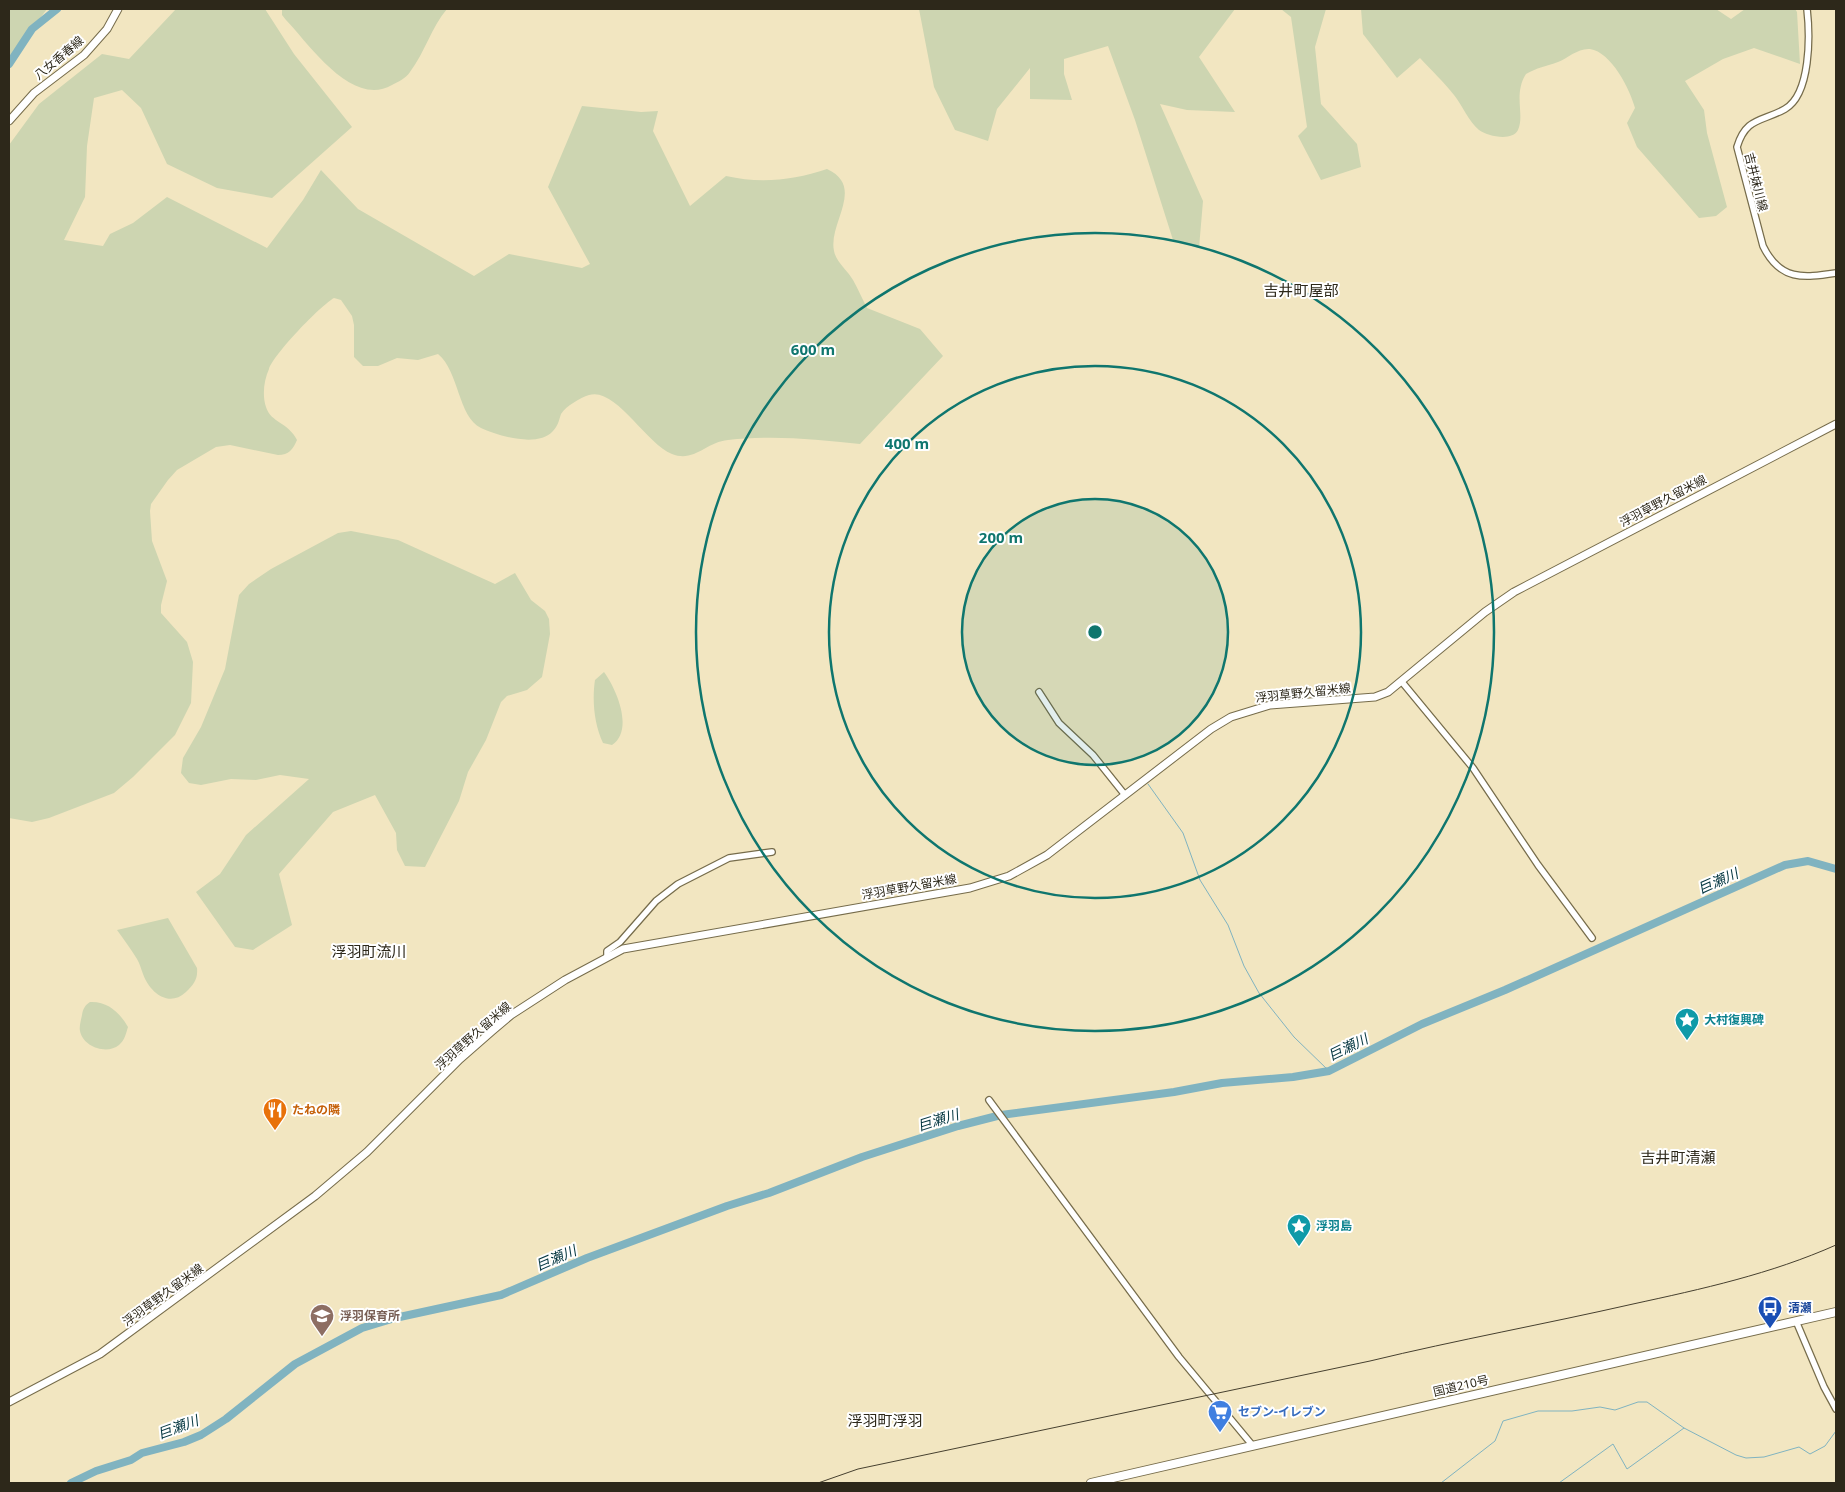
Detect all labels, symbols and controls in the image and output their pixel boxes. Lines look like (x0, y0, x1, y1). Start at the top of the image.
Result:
street label: 八女香春線 (30, 32, 87, 83)
street label: 吉井妹川線 (1741, 151, 1772, 213)
district label: 吉井町屋部 (1263, 280, 1339, 300)
text: 600 m (791, 339, 835, 359)
text: 400 m (885, 433, 929, 453)
street label: 浮羽草野久留米線 (1616, 471, 1709, 531)
text: 200 m (979, 527, 1023, 547)
centre of rings (1086, 623, 1104, 641)
street label: 浮羽草野久留米線 (1254, 679, 1352, 706)
water label: 巨瀬川 (1695, 863, 1743, 898)
street label: 浮羽草野久留米線 (860, 870, 958, 903)
district label: 浮羽町流川 (331, 941, 407, 961)
street label: 浮羽草野久留米線 (431, 998, 514, 1074)
place icon: 大村復興碑 (1674, 1007, 1700, 1041)
place label: 大村復興碑 (1704, 1011, 1764, 1028)
water label: 巨瀬川 (1325, 1028, 1373, 1064)
restaurant icon: たねの隣 (262, 1097, 288, 1131)
place label: たねの隣 (292, 1101, 340, 1118)
water label: 巨瀬川 (915, 1104, 963, 1135)
district label: 吉井町清瀬 (1640, 1147, 1716, 1167)
place icon: 浮羽島 (1286, 1213, 1312, 1247)
place label: 浮羽島 (1316, 1217, 1352, 1234)
water label: 巨瀬川 (533, 1240, 581, 1274)
street label: 浮羽草野久留米線 (119, 1260, 207, 1330)
bus stop icon: 清瀬 (1757, 1295, 1783, 1329)
place label: 清瀬 (1788, 1299, 1812, 1316)
school or university icon: 浮羽保育所 (309, 1303, 335, 1337)
place label: 浮羽保育所 (340, 1307, 400, 1324)
street label: 国道210号 (1431, 1371, 1490, 1400)
supermarket icon: セブン-イレブン (1207, 1399, 1233, 1433)
place label: セブン-イレブン (1238, 1403, 1326, 1420)
water label: 巨瀬川 (155, 1410, 203, 1443)
district label: 浮羽町浮羽 (847, 1410, 923, 1430)

